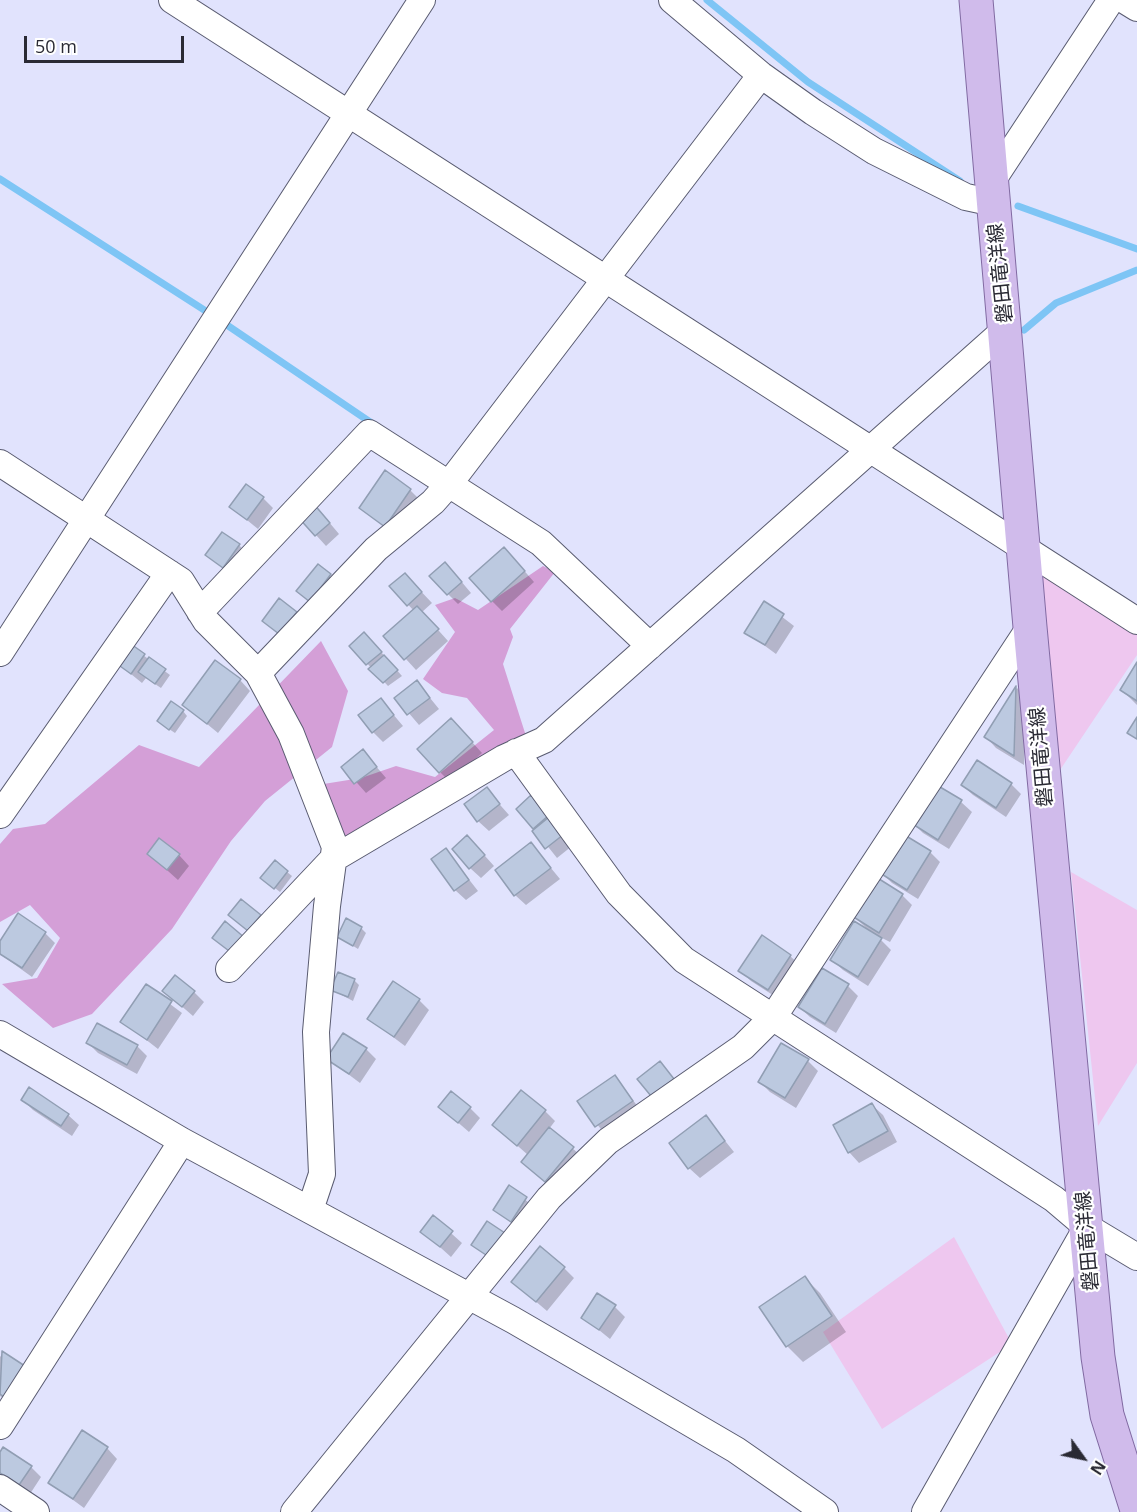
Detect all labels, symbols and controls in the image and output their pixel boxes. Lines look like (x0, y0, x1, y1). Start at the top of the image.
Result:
scale bar (27, 24, 188, 62)
text: 50 m (35, 34, 77, 58)
street label: 磐田竜洋線 (984, 222, 1018, 324)
street label: 磐田竜洋線 (1026, 706, 1058, 808)
street label: 磐田竜洋線 (1072, 1190, 1104, 1292)
north arrow (1053, 1428, 1113, 1488)
text: N (1085, 1456, 1111, 1479)

